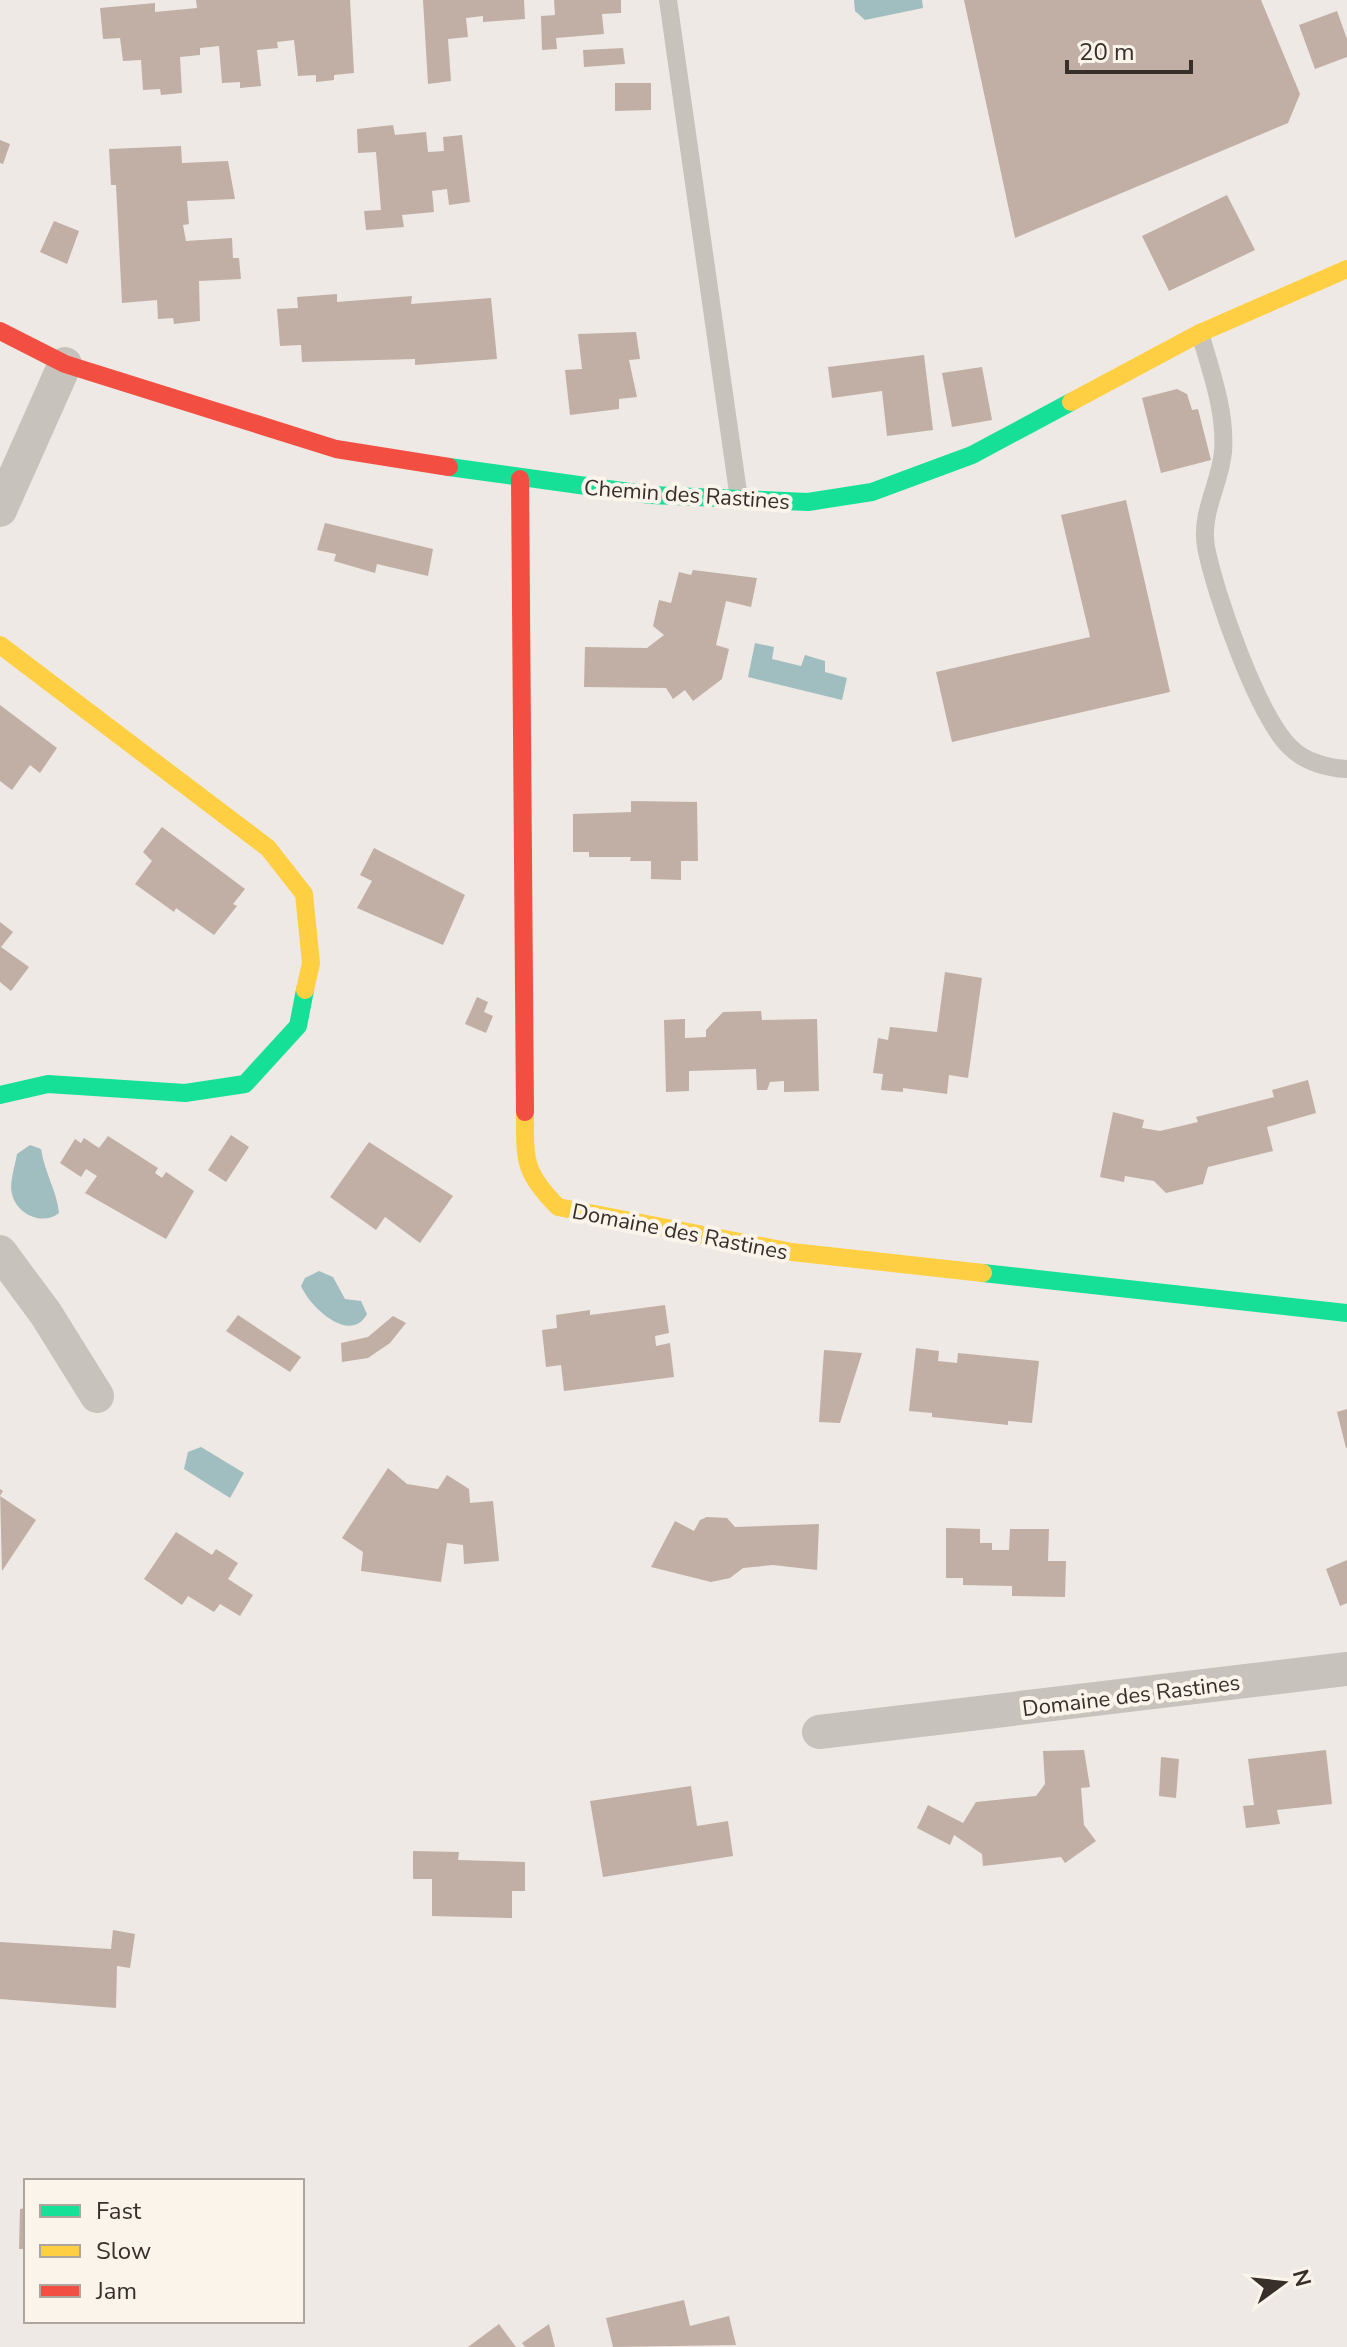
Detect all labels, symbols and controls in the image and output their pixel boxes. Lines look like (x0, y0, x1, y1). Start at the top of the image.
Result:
scale bar (1067, 24, 1191, 74)
text: 20 m (1079, 36, 1135, 68)
street label: Chemin des Rastines (583, 473, 791, 517)
street label: Domaine des Rastines (569, 1196, 790, 1268)
street label: Domaine des Rastines (1021, 1668, 1242, 1724)
legend (24, 2179, 304, 2323)
text: Fast (96, 2195, 142, 2227)
text: Slow (96, 2235, 151, 2267)
north arrow (1243, 2243, 1323, 2323)
text: N (1285, 2266, 1318, 2290)
text: Jam (95, 2275, 137, 2307)

